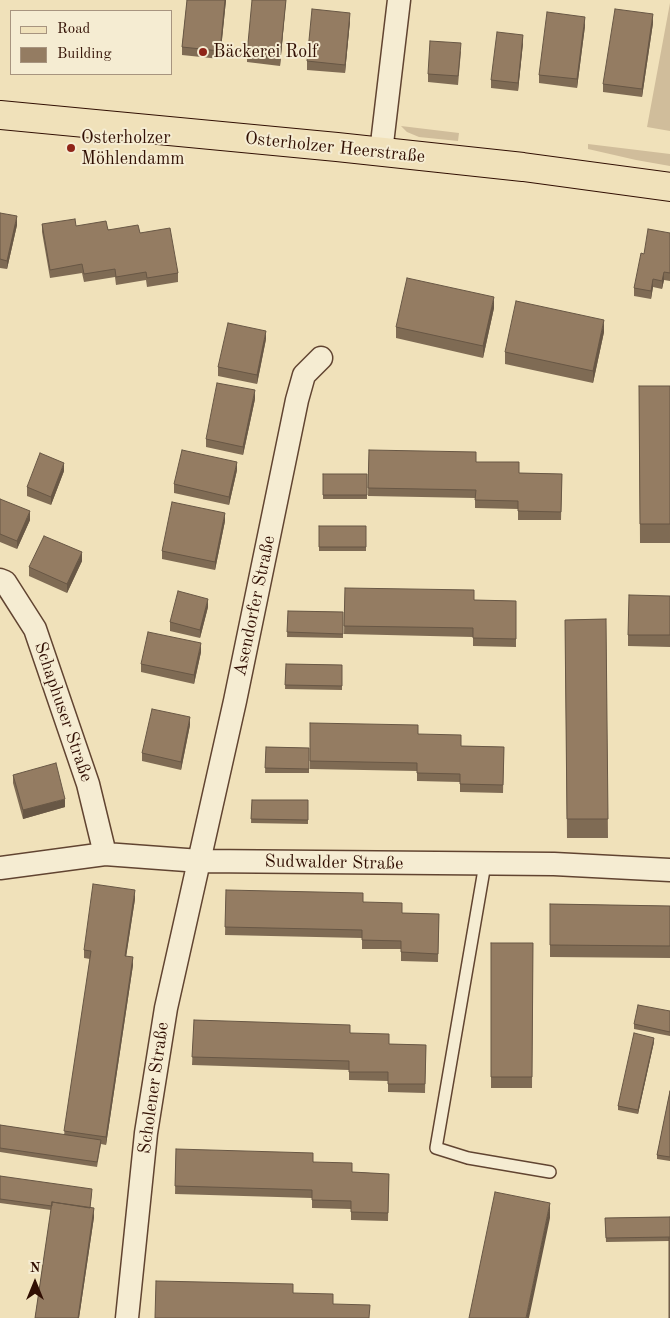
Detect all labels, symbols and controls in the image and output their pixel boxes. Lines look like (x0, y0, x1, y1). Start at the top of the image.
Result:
legend (10, 10, 172, 75)
text: Road (57, 22, 90, 37)
place label: Bäckerei Rolf (213, 41, 318, 63)
marker: Bäckerei Rolf (197, 46, 209, 58)
text: Building (57, 47, 112, 62)
place label: Osterholzer Möhlendamm (81, 127, 185, 170)
street label: Osterholzer Heerstraße (244, 128, 426, 168)
marker: Osterholzer Möhlendamm (65, 142, 77, 154)
street label: Asendorfer Straße (230, 534, 280, 678)
street label: Schaphuser Straße (29, 639, 97, 785)
street label: Sudwalder Straße (264, 851, 404, 875)
street label: Scholener Straße (134, 1021, 174, 1155)
north arrow (10, 1258, 60, 1308)
text: N (30, 1261, 40, 1275)

